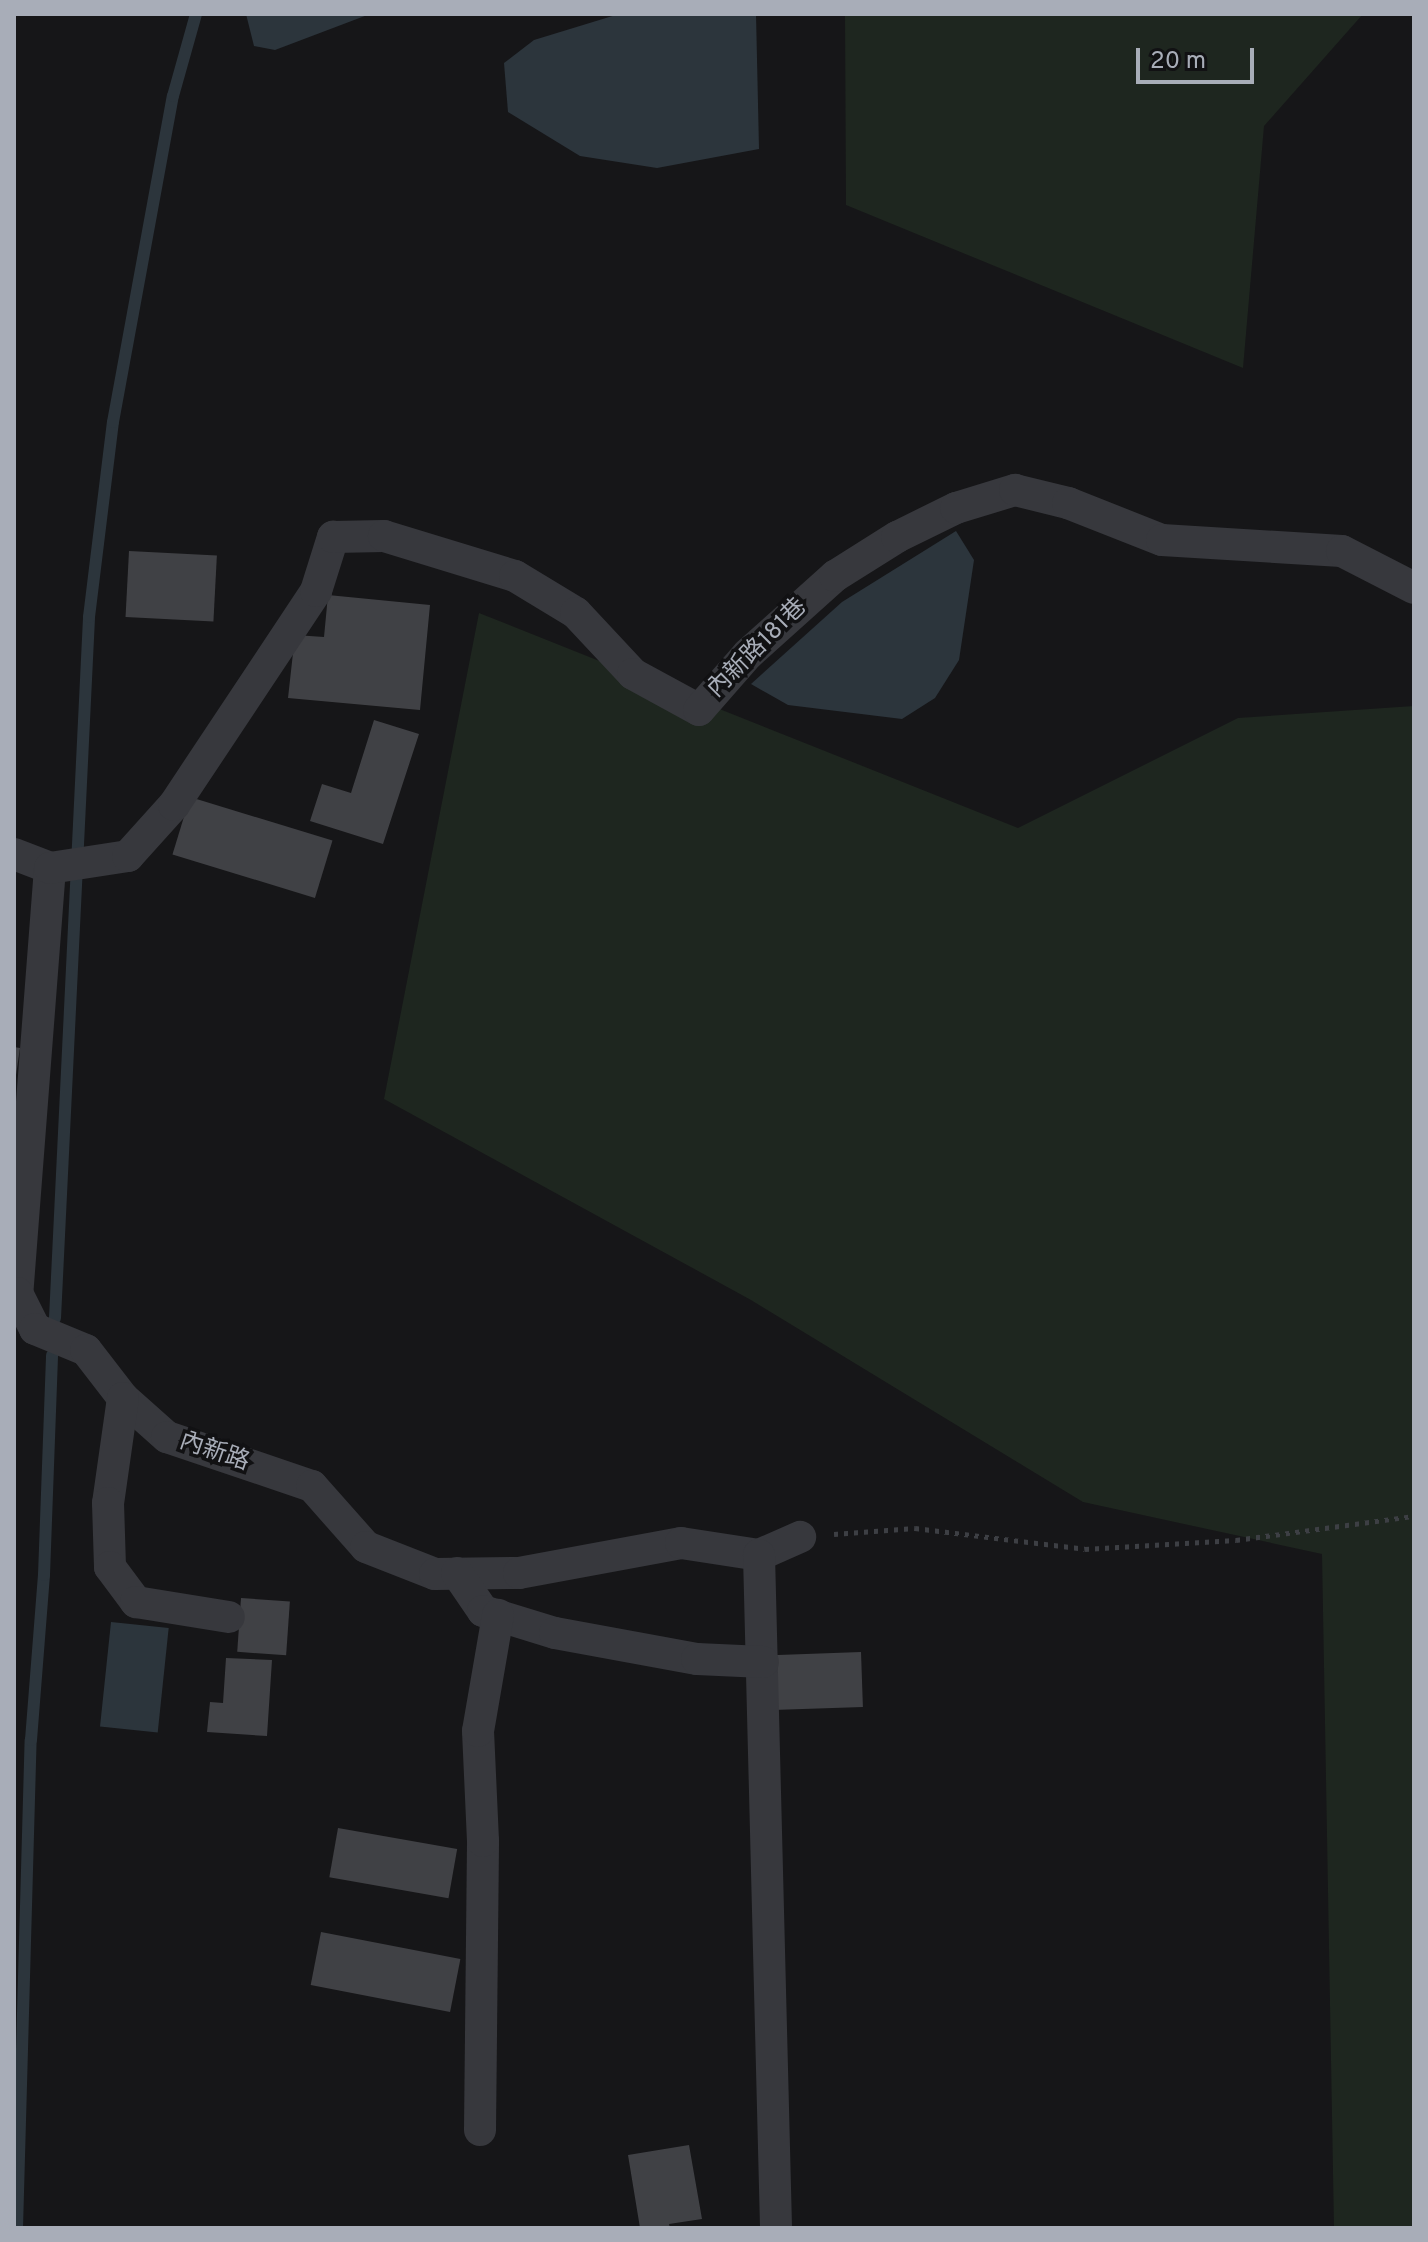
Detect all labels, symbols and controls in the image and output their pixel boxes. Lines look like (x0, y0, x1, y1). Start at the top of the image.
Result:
scale bar (1140, 32, 1258, 82)
text: 20 m (1150, 47, 1206, 77)
street label: 內新路181巷 (702, 593, 814, 705)
street label: 內新路 (175, 1428, 253, 1478)

